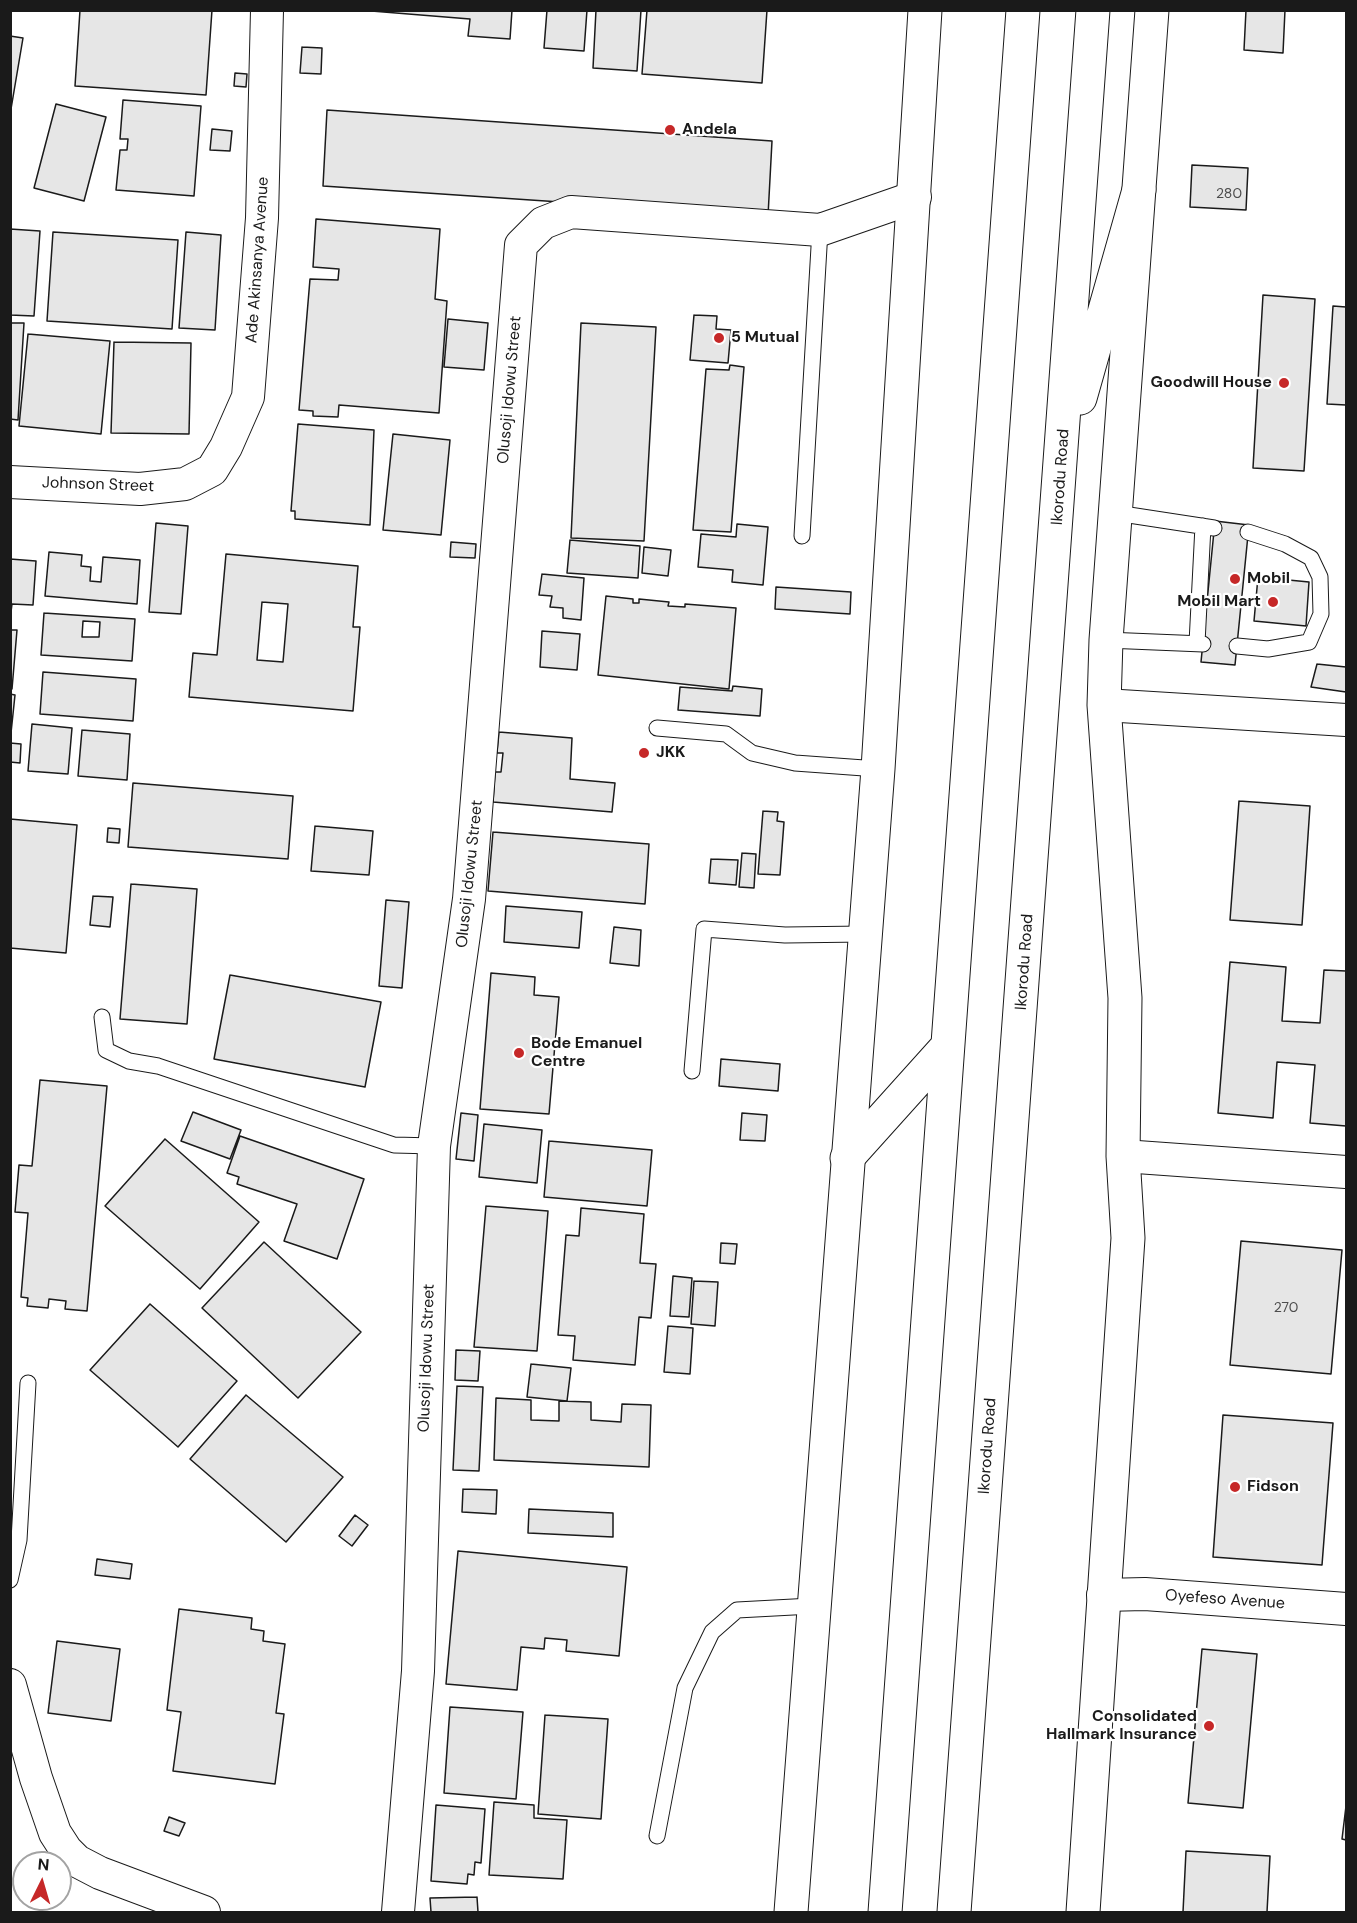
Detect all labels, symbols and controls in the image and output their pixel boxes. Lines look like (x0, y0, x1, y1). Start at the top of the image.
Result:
place label: Andela (682, 120, 737, 140)
marker: Andela (663, 123, 677, 137)
street label: Ade Akinsanya Avenue (243, 176, 273, 344)
house number: 280 (1216, 186, 1242, 202)
street label: Olusoji Idowu Street (494, 315, 526, 465)
place label: 5 Mutual (731, 328, 799, 348)
marker: 5 Mutual (712, 331, 726, 345)
place label: Goodwill House (1151, 373, 1272, 393)
marker: Goodwill House (1277, 376, 1291, 390)
street label: Ikorodu Road (1048, 428, 1074, 526)
street label: Johnson Street (42, 473, 154, 497)
place label: Mobil (1247, 569, 1290, 589)
marker: Mobil (1228, 572, 1242, 586)
place label: Mobil Mart (1177, 592, 1261, 612)
marker: Mobil Mart (1266, 595, 1280, 609)
place label: JKK (656, 743, 686, 763)
marker: JKK (637, 746, 651, 760)
street label: Olusoji Idowu Street (453, 799, 487, 949)
street label: Ikorodu Road (1012, 913, 1038, 1011)
place label: Bode Emanuel Centre (531, 1034, 642, 1072)
marker: Bode Emanuel Centre (512, 1046, 526, 1060)
street label: Olusoji Idowu Street (415, 1283, 439, 1433)
house number: 270 (1274, 1300, 1298, 1316)
street label: Ikorodu Road (975, 1397, 1001, 1495)
place label: Fidson (1247, 1477, 1299, 1497)
marker: Fidson (1228, 1480, 1242, 1494)
street label: Oyefeso Avenue (1164, 1586, 1286, 1614)
place label: Consolidated Hallmark Insurance (1046, 1707, 1197, 1745)
marker: Consolidated Hallmark Insurance (1202, 1719, 1216, 1733)
north arrow (12, 1851, 72, 1911)
text: N (37, 1854, 50, 1876)

